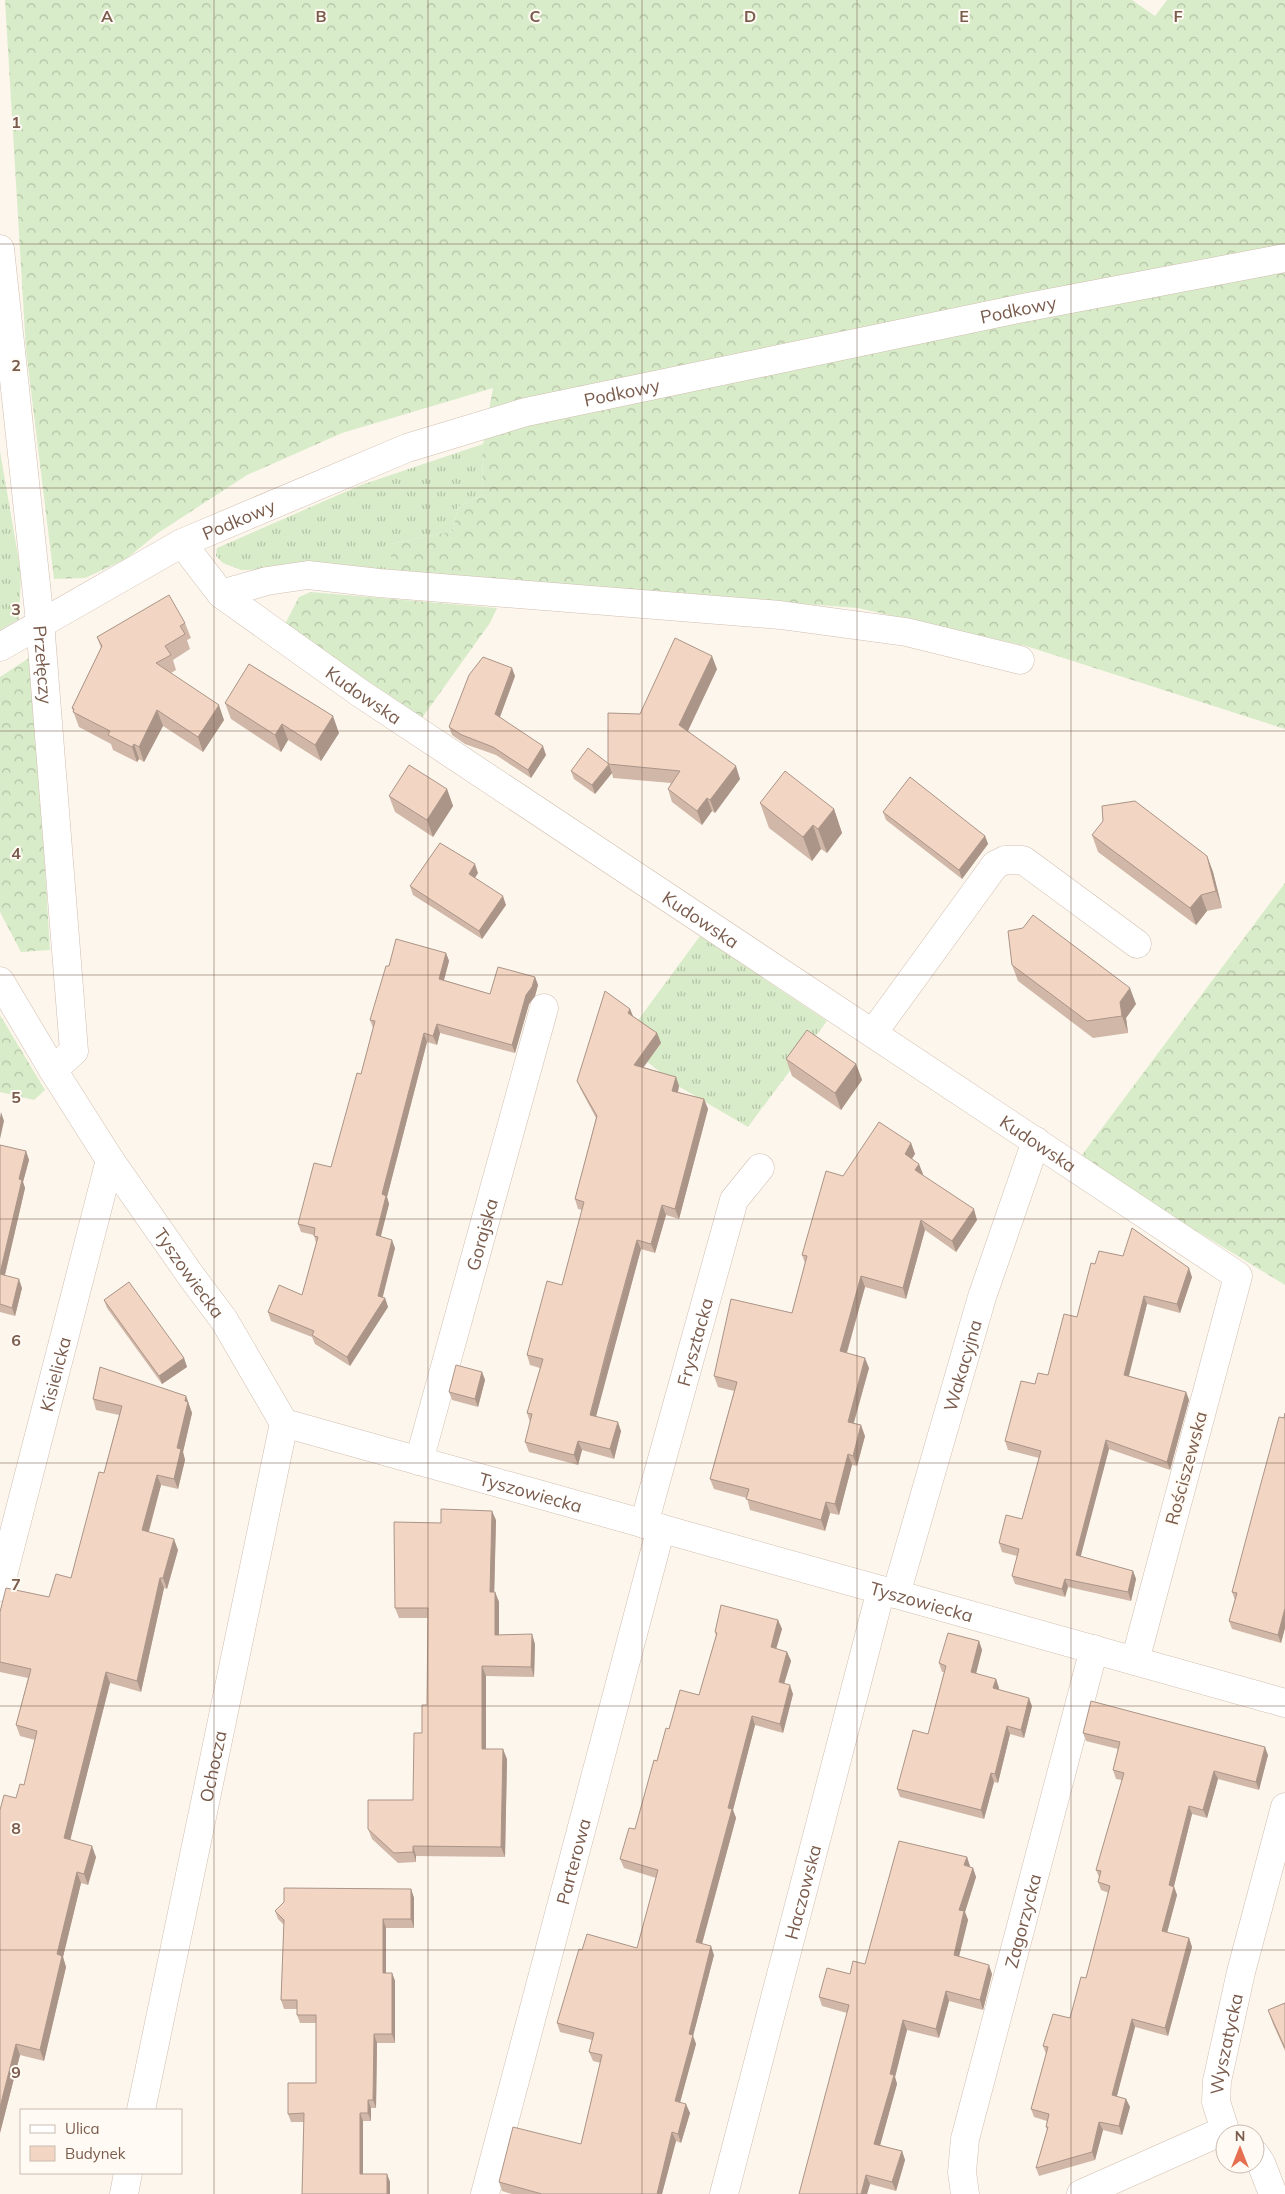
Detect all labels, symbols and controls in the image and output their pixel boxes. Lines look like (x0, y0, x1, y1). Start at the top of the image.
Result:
text: A (101, 6, 113, 26)
text: B (315, 6, 327, 26)
text: C (530, 6, 541, 26)
text: D (744, 6, 756, 26)
text: E (959, 6, 969, 26)
text: F (1173, 6, 1183, 26)
text: 1 (11, 112, 21, 132)
street label: Podkowy (978, 290, 1059, 328)
text: 2 (11, 355, 21, 375)
street label: Podkowy (582, 373, 662, 411)
street label: Podkowy (199, 493, 279, 545)
text: 3 (11, 599, 21, 619)
street label: Przełęczy (29, 624, 58, 705)
street label: Kudowska (321, 661, 406, 729)
text: 4 (11, 843, 21, 863)
street label: Kudowska (658, 886, 743, 953)
text: 5 (11, 1087, 21, 1107)
street label: Kudowska (996, 1110, 1081, 1177)
street label: Gorajska (461, 1196, 502, 1273)
street label: Tyszowiecka (149, 1223, 230, 1322)
street label: Frysztacka (671, 1295, 718, 1389)
street label: Wakacyjna (938, 1317, 986, 1414)
text: 6 (11, 1330, 21, 1350)
street label: Kisielicka (34, 1334, 76, 1414)
street label: Rościszewska (1160, 1409, 1212, 1527)
street label: Tyszowiecka (477, 1467, 585, 1517)
text: 7 (11, 1574, 21, 1594)
street label: Tyszowiecka (868, 1576, 976, 1627)
street label: Ochocza (194, 1728, 231, 1804)
street label: Parterowa (551, 1816, 595, 1907)
text: 8 (11, 1818, 21, 1838)
street label: Haczowska (779, 1842, 826, 1942)
street label: Zagorzycka (999, 1871, 1046, 1970)
street label: Wyszatycka (1205, 1991, 1247, 2095)
text: 9 (11, 2062, 21, 2082)
legend (20, 2109, 182, 2174)
text: Ulica (65, 2119, 99, 2138)
north arrow (1215, 2124, 1265, 2174)
text: N (1235, 2127, 1245, 2145)
text: Budynek (65, 2144, 126, 2163)

